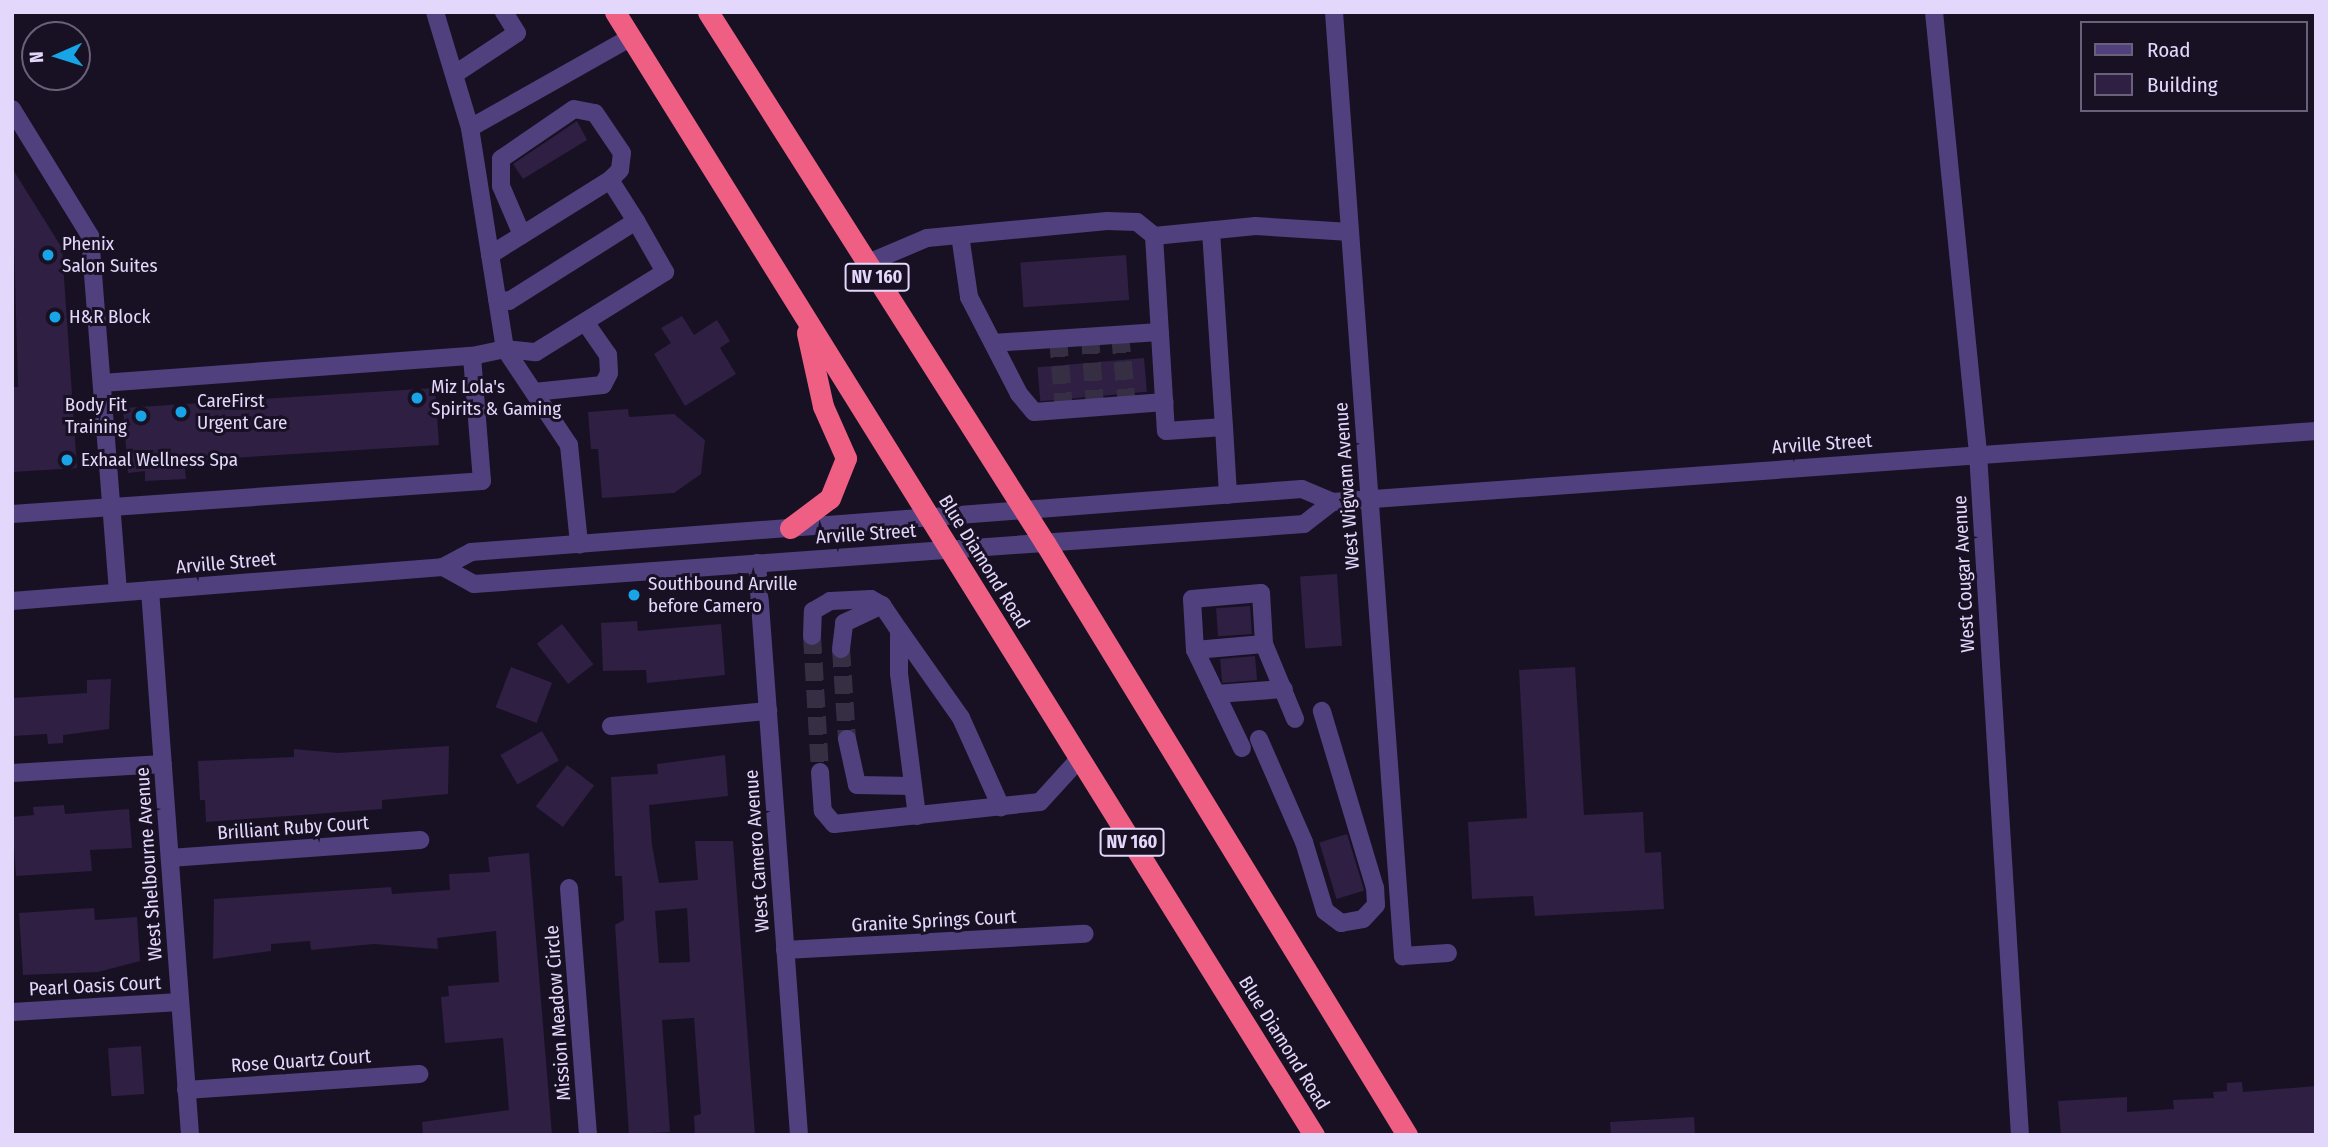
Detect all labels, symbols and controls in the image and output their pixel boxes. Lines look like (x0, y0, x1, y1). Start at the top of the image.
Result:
north arrow (21, 21, 91, 91)
legend (2080, 21, 2307, 112)
text: Road (2147, 37, 2191, 63)
text: N (25, 51, 48, 63)
text: Building (2147, 72, 2218, 98)
place label: Phenix Salon Suites (62, 233, 158, 277)
marker: Phenix Salon Suites (40, 247, 56, 263)
road number: NV 160 (844, 262, 910, 292)
place label: H&R Block (69, 306, 150, 328)
marker: H&R Block (47, 309, 63, 325)
place label: Miz Lola's Spirits & Gaming (431, 376, 561, 420)
place label: CareFirst Urgent Care (197, 390, 287, 434)
marker: Miz Lola's Spirits & Gaming (409, 390, 425, 406)
place label: Body Fit Training (65, 394, 127, 438)
street label: West Wigwam Avenue (1330, 401, 1364, 571)
marker: CareFirst Urgent Care (171, 402, 191, 422)
marker: Body Fit Training (133, 408, 149, 424)
street label: Arville Street (1771, 429, 1873, 459)
place label: Exhaal Wellness Spa (81, 449, 238, 471)
marker: Exhaal Wellness Spa (59, 452, 75, 468)
street label: Blue Diamond Road (934, 491, 1034, 633)
street label: West Cougar Avenue (1948, 495, 1980, 653)
street label: Arville Street (815, 519, 917, 549)
street label: Arville Street (175, 547, 277, 579)
place label: Southbound Arville before Camero (648, 573, 797, 617)
marker: Southbound Arville before Camero (626, 587, 642, 603)
street label: West Shelbourne Avenue (131, 767, 167, 961)
street label: West Camero Avenue (740, 769, 774, 933)
street label: Brilliant Ruby Court (216, 811, 370, 845)
road number: NV 160 (1099, 828, 1165, 856)
street label: Granite Springs Court (851, 905, 1017, 937)
street label: Mission Meadow Circle (540, 925, 576, 1101)
street label: Pearl Oasis Court (28, 971, 162, 1001)
street label: Blue Diamond Road (1234, 972, 1334, 1114)
street label: Rose Quartz Court (230, 1045, 372, 1077)

